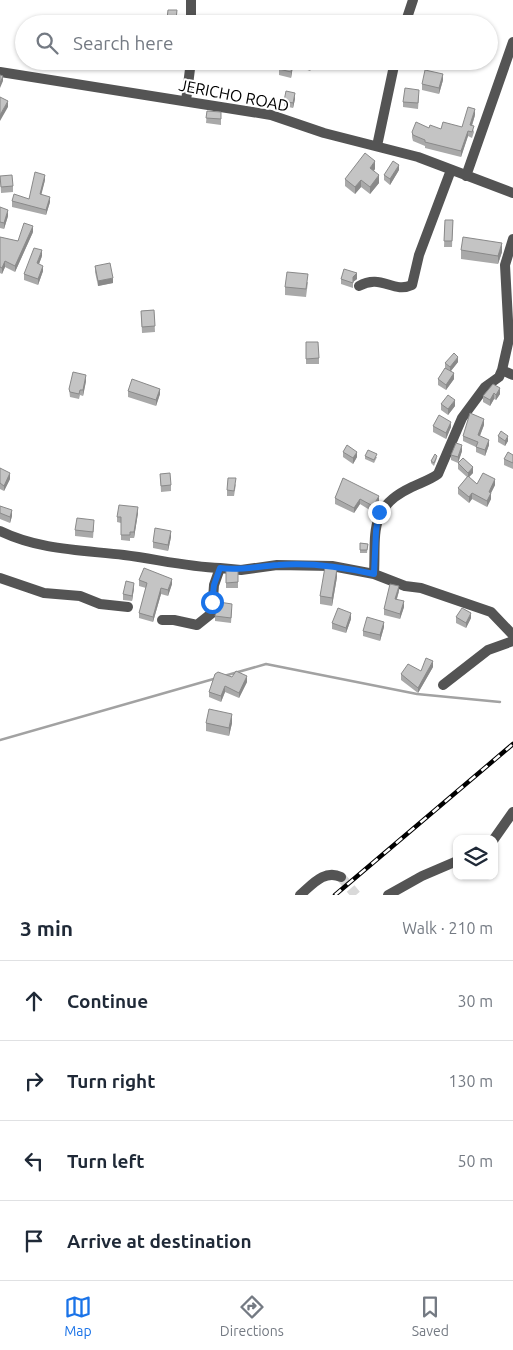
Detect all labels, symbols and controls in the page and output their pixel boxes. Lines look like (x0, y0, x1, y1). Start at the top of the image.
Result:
search box (15, 15, 498, 70)
icon: search (33, 29, 61, 57)
text: Search here (73, 32, 173, 54)
street label: JERICHO ROAD (177, 75, 291, 115)
route end (368, 501, 391, 524)
route start (201, 591, 224, 614)
map controls (453, 835, 498, 880)
button: layers (453, 835, 498, 880)
text: 3 min (20, 916, 73, 940)
text: Walk · 210 m (402, 919, 493, 937)
icon: ahead (20, 987, 48, 1015)
text: Continue (67, 990, 148, 1012)
text: 30 m (457, 992, 493, 1010)
icon: right (20, 1067, 48, 1095)
text: Turn right (67, 1070, 155, 1092)
text: 130 m (448, 1072, 493, 1090)
icon: left (20, 1147, 48, 1175)
text: Turn left (67, 1150, 145, 1172)
text: 50 m (457, 1152, 493, 1170)
icon: arrive (20, 1227, 48, 1255)
text: Arrive at destination (67, 1230, 252, 1252)
tab: Map (64, 1293, 92, 1339)
tab: Directions (220, 1293, 284, 1339)
tab: Saved (412, 1293, 449, 1339)

